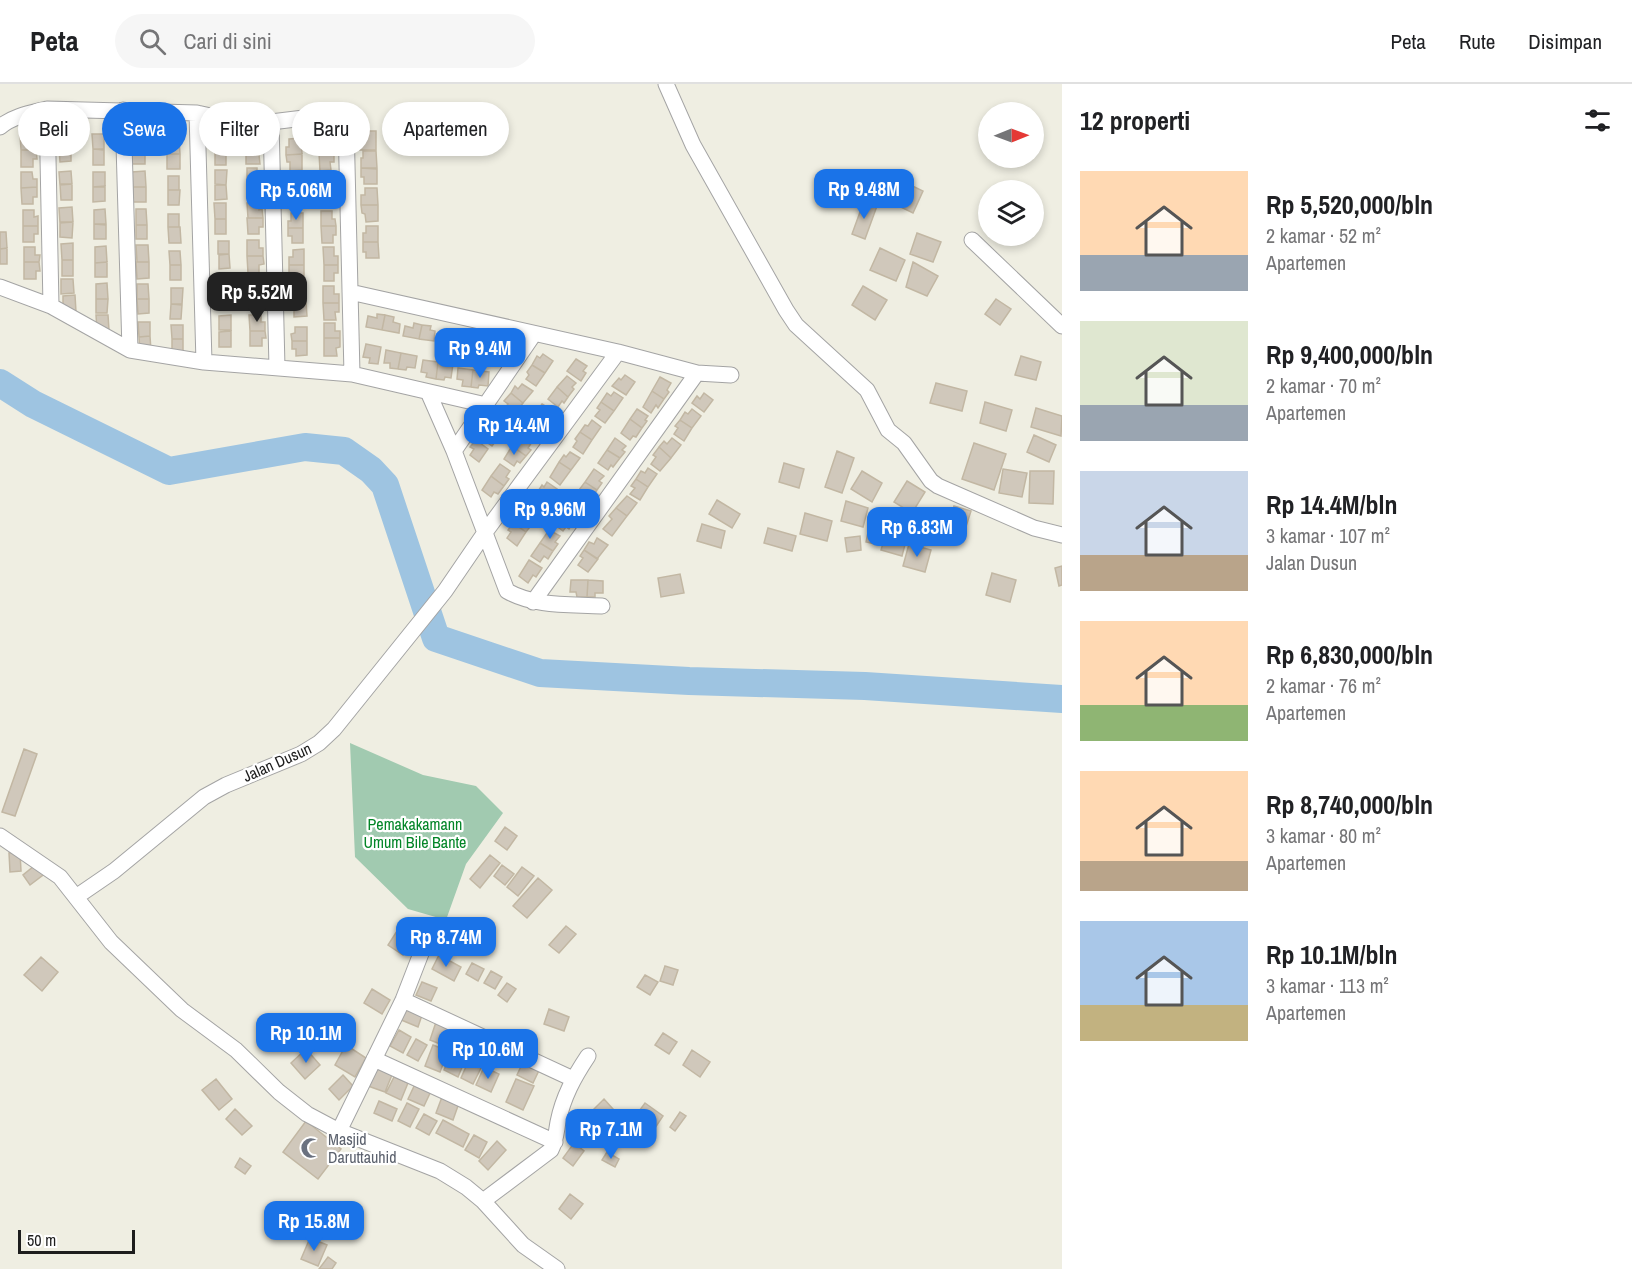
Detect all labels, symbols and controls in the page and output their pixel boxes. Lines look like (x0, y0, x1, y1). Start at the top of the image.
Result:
search box (115, 14, 535, 68)
text: Peta (30, 22, 79, 60)
icon: search (136, 25, 169, 58)
text: Cari di sini (184, 26, 272, 56)
text: Peta (1390, 27, 1426, 56)
text: Rute (1459, 27, 1495, 56)
text: Disimpan (1528, 27, 1602, 56)
chip: Beli (18, 102, 90, 156)
chip: Sewa (102, 102, 187, 156)
chip: Filter (199, 102, 280, 156)
chip: Baru (292, 102, 370, 156)
chip: Apartemen (382, 102, 509, 156)
north arrow (978, 102, 1044, 168)
map controls (978, 102, 1044, 246)
text: 12 properti (1080, 103, 1190, 138)
icon: filters (1581, 104, 1614, 137)
pin: Rp 9.48M (802, 169, 926, 220)
pin: Rp 5.06M (234, 170, 358, 221)
text: Rp 9.48M (828, 175, 900, 202)
text: Rp 5.06M (260, 176, 332, 203)
button: layers (978, 180, 1044, 246)
text: Rp 5,520,000/bln (1266, 187, 1433, 222)
icon: home (1128, 195, 1200, 267)
text: 2 kamar · 52 m² (1266, 222, 1381, 249)
text: Apartemen (1266, 249, 1346, 276)
pin: Rp 5.52M (195, 272, 319, 323)
text: Rp 5.52M (221, 278, 293, 305)
pin: Rp 9.4M (425, 328, 535, 379)
text: Rp 9.4M (449, 334, 511, 361)
text: Rp 9,400,000/bln (1266, 337, 1433, 372)
icon: home (1128, 345, 1200, 417)
text: 2 kamar · 70 m² (1266, 372, 1381, 399)
text: Apartemen (1266, 399, 1346, 426)
pin: Rp 14.4M (452, 405, 576, 456)
text: Rp 14.4M (478, 411, 550, 438)
text: Rp 14.4M/bln (1266, 487, 1398, 522)
pin: Rp 9.96M (488, 489, 612, 540)
text: Rp 9.96M (514, 495, 586, 522)
icon: home (1128, 495, 1200, 567)
pin: Rp 6.83M (855, 507, 979, 558)
text: Rp 6.83M (881, 513, 953, 540)
text: 3 kamar · 107 m² (1266, 522, 1390, 549)
text: Jalan Dusun (1266, 549, 1357, 576)
text: Rp 6,830,000/bln (1266, 637, 1433, 672)
icon: home (1128, 645, 1200, 717)
text: 2 kamar · 76 m² (1266, 672, 1381, 699)
text: Apartemen (1266, 699, 1346, 726)
street label: Jalan Dusun (239, 737, 315, 787)
text: Rp 8,740,000/bln (1266, 787, 1433, 822)
icon: home (1128, 795, 1200, 867)
park label: Pemakakamann Umum Bile Bante (364, 813, 466, 853)
text: 3 kamar · 80 m² (1266, 822, 1381, 849)
text: Apartemen (1266, 849, 1346, 876)
pin: Rp 8.74M (384, 917, 508, 968)
text: Rp 8.74M (410, 923, 482, 950)
text: Rp 10.1M/bln (1266, 937, 1398, 972)
icon: home (1128, 945, 1200, 1017)
text: 3 kamar · 113 m² (1266, 972, 1389, 999)
text: Apartemen (1266, 999, 1346, 1026)
pin: Rp 10.1M (244, 1013, 368, 1064)
text: Rp 10.1M (270, 1019, 342, 1046)
pin: Rp 10.6M (426, 1029, 550, 1080)
text: Rp 10.6M (452, 1035, 524, 1062)
pin: Rp 7.1M (556, 1109, 666, 1160)
text: Rp 7.1M (580, 1115, 642, 1142)
place label: Masjid Daruttauhid (328, 1128, 397, 1168)
mosque icon: Masjid Daruttauhid (299, 1136, 323, 1160)
pin: Rp 15.8M (252, 1201, 376, 1252)
text: Rp 15.8M (278, 1207, 350, 1234)
scale bar (18, 1227, 135, 1254)
text: 50 m (27, 1229, 56, 1251)

